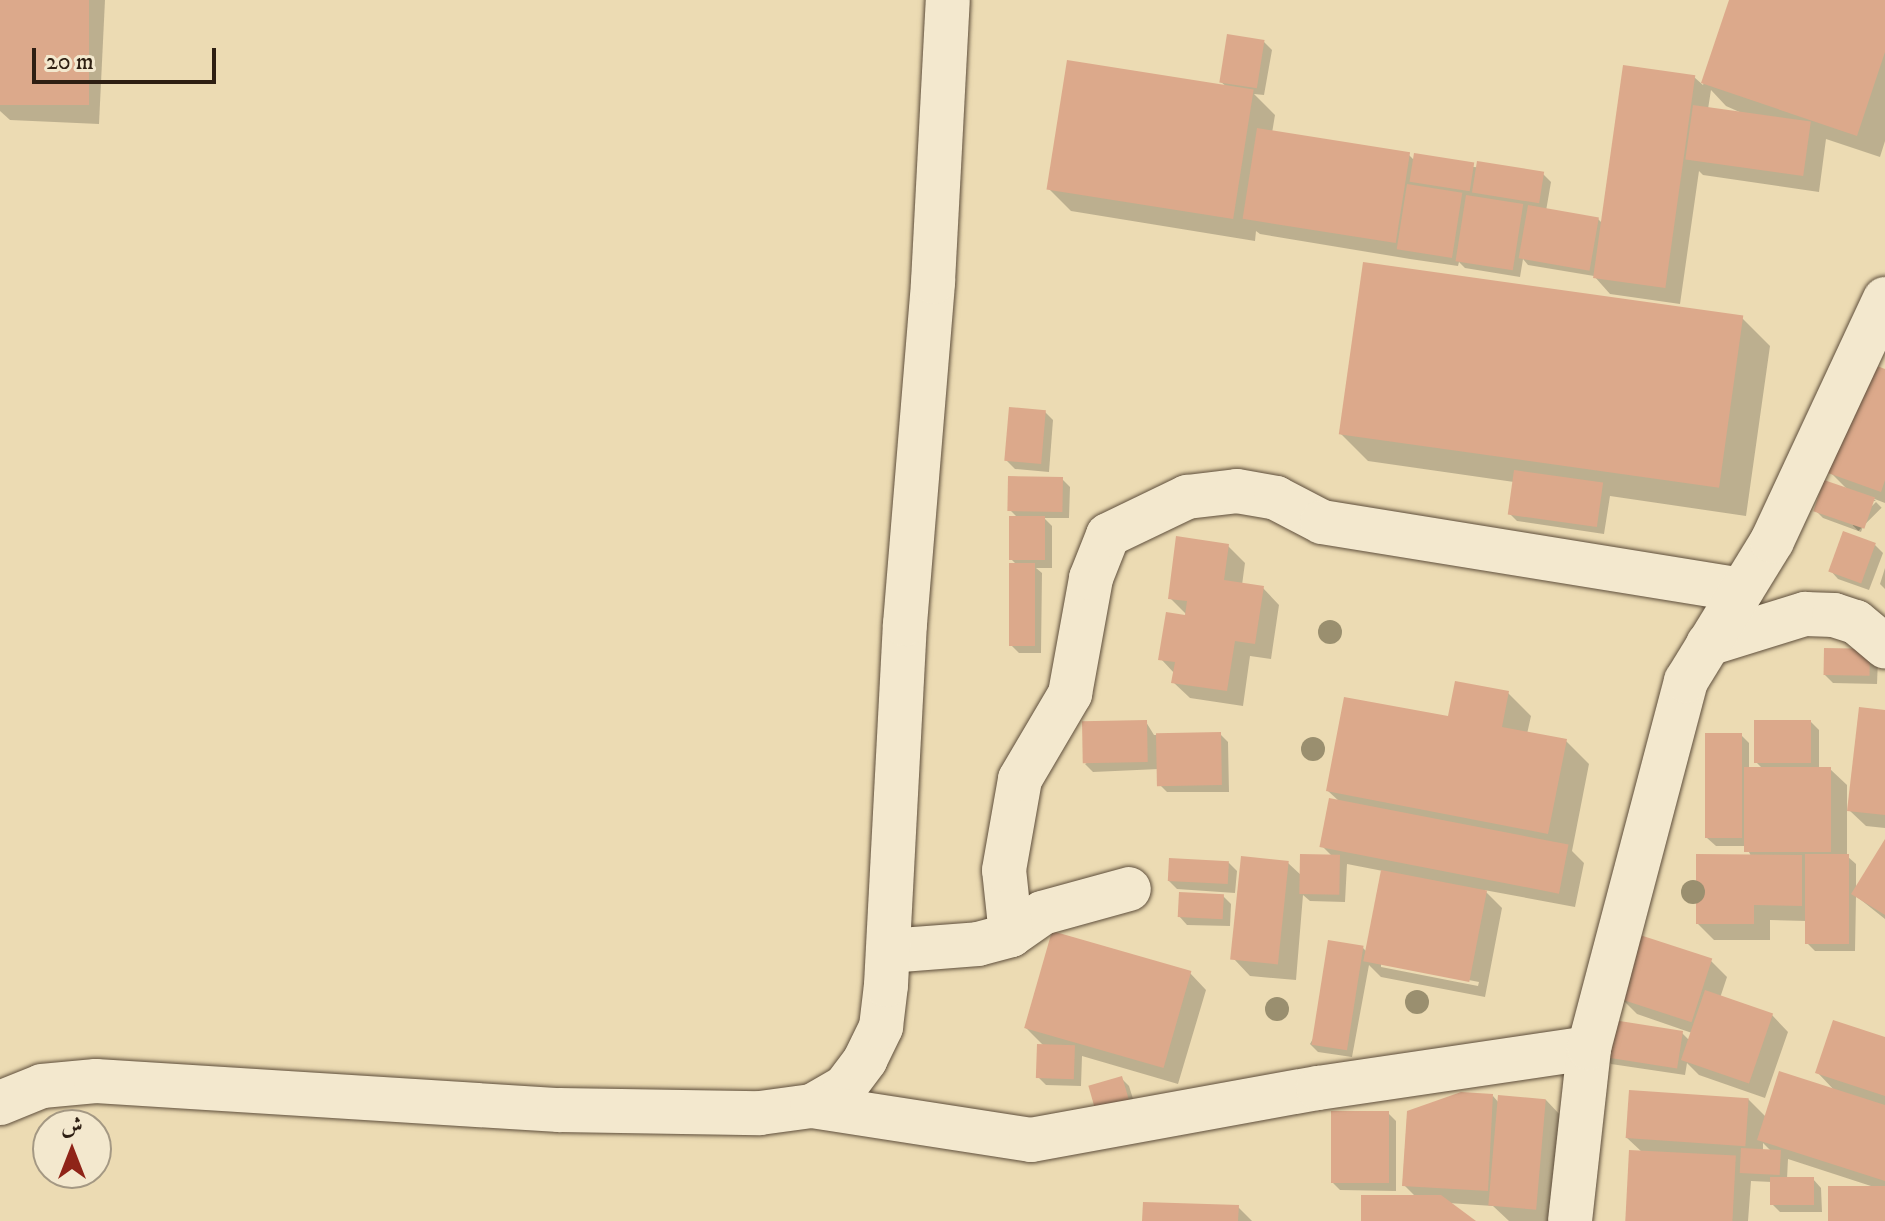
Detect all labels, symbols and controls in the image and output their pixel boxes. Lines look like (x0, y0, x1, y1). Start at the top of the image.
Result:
scale bar (36, 32, 220, 82)
text: 20 m (46, 47, 94, 77)
north arrow (32, 1109, 112, 1189)
text: ش (61, 1113, 83, 1140)

